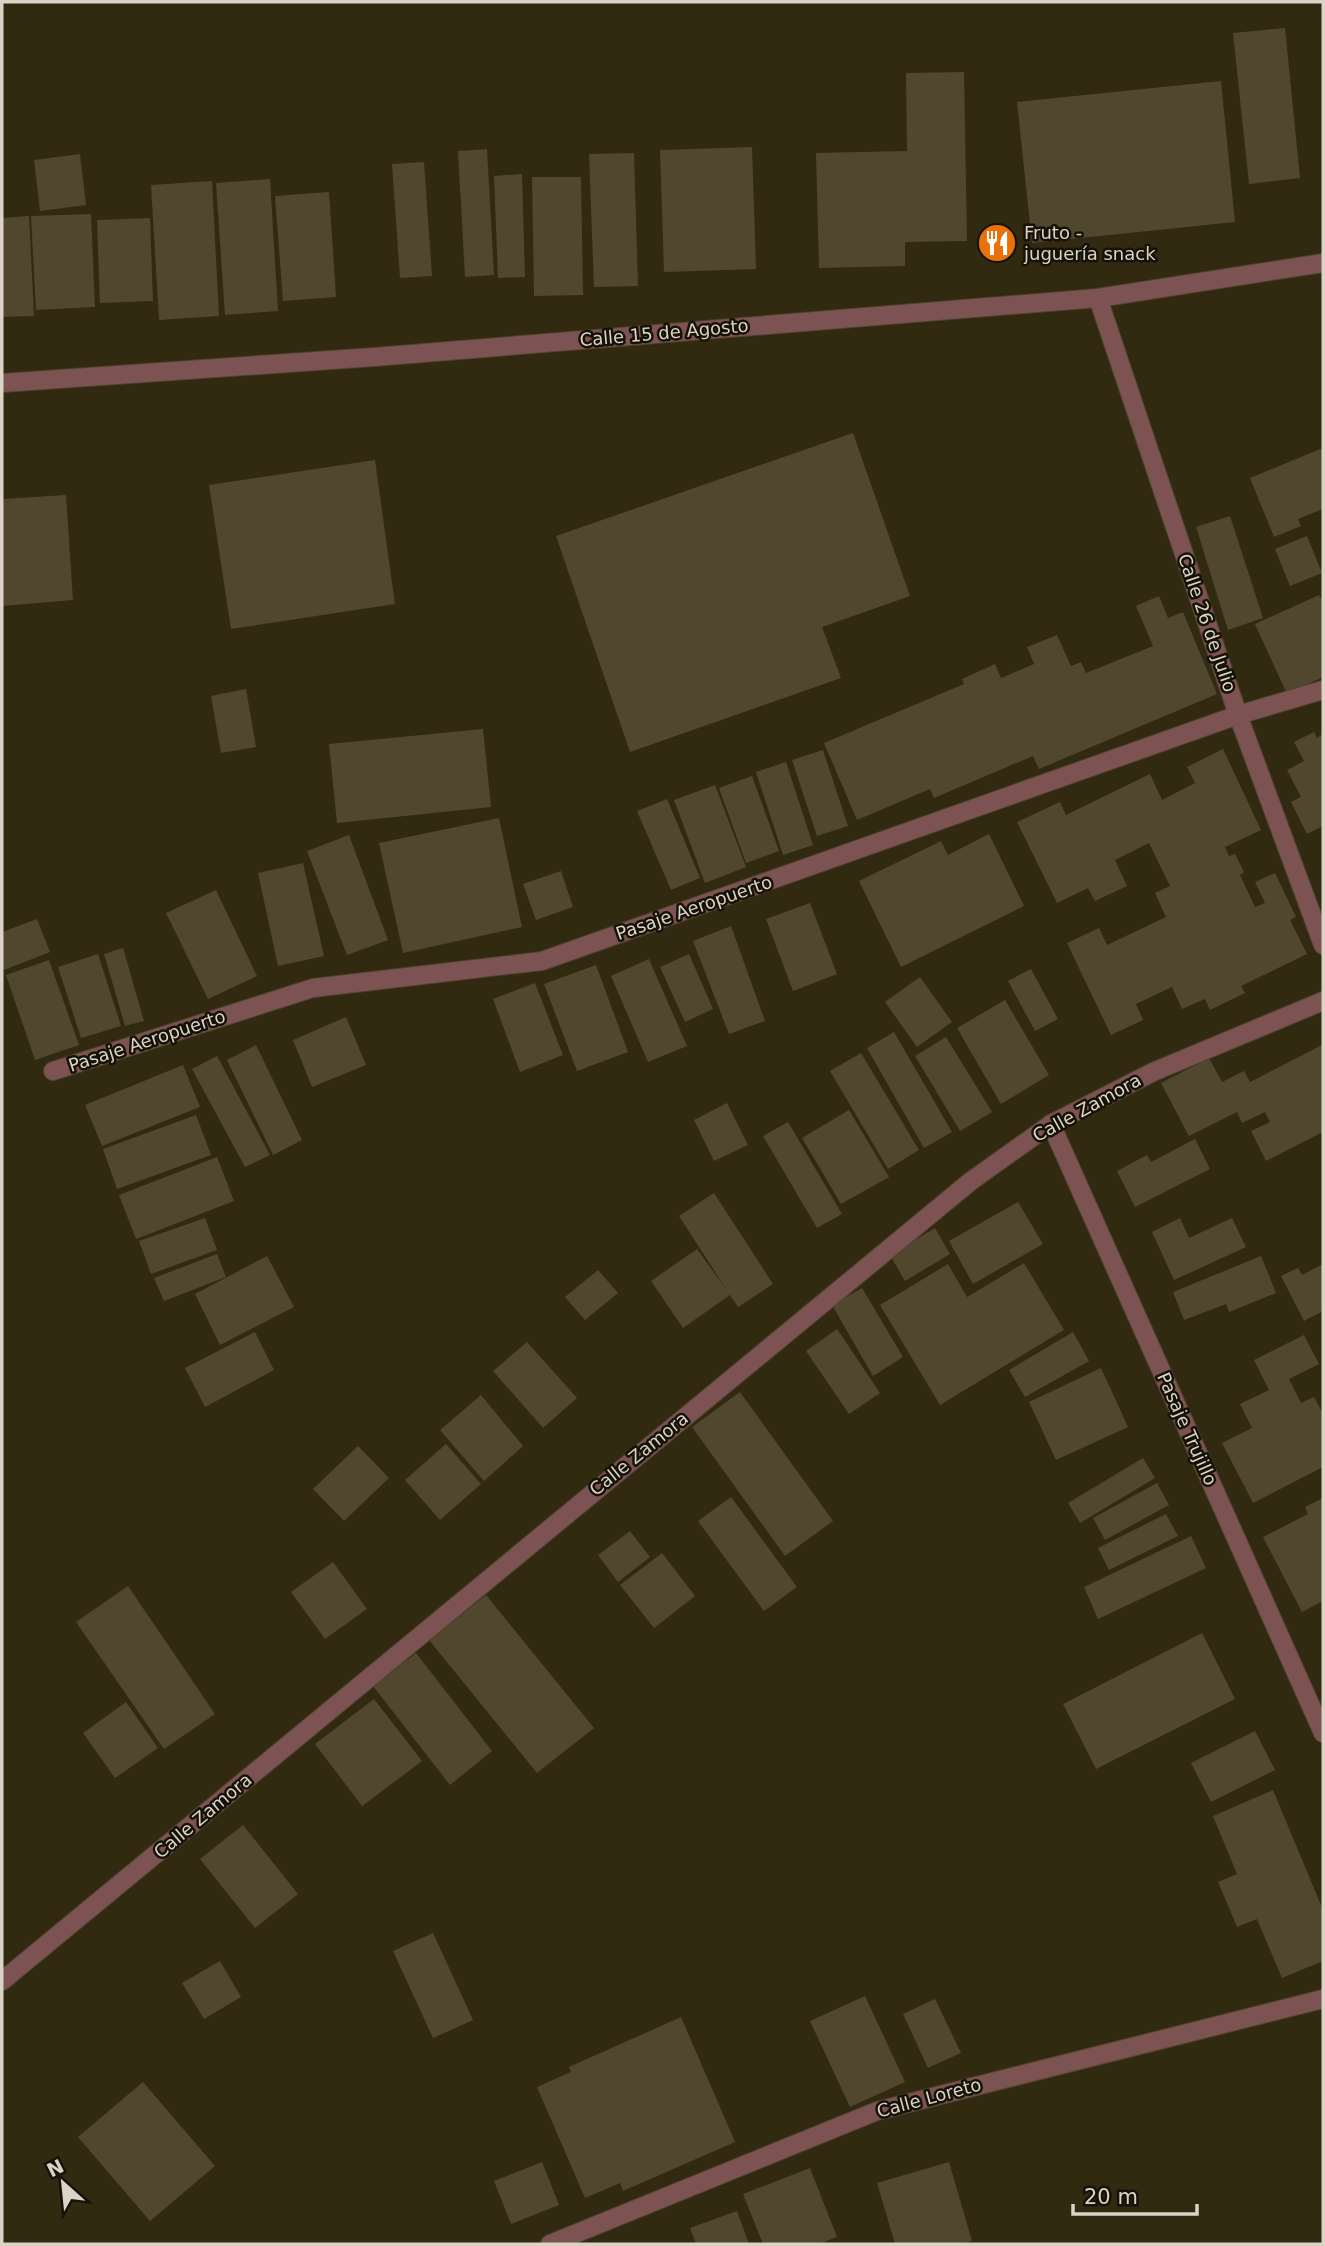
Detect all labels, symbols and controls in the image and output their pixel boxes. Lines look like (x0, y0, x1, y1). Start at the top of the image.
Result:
restaurant icon: Fruto - juguería snack (976, 222, 1018, 264)
place label: Fruto - juguería snack (1023, 222, 1156, 264)
street label: Calle 15 de Agosto (579, 315, 749, 350)
street label: Calle 26 de Julio (1174, 551, 1241, 695)
street label: Pasaje Aeropuerto (613, 871, 775, 944)
street label: Pasaje Aeropuerto (66, 1005, 228, 1076)
street label: Calle Zamora (1029, 1069, 1145, 1146)
street label: Pasaje Trujillo (1153, 1369, 1222, 1489)
street label: Calle Zamora (585, 1407, 692, 1500)
street label: Calle Zamora (150, 1769, 256, 1862)
street label: Calle Loreto (874, 2073, 983, 2122)
north arrow (28, 2148, 98, 2218)
text: N (43, 2154, 67, 2181)
scale bar (1073, 2172, 1197, 2216)
text: 20 m (1084, 2185, 1138, 2209)

